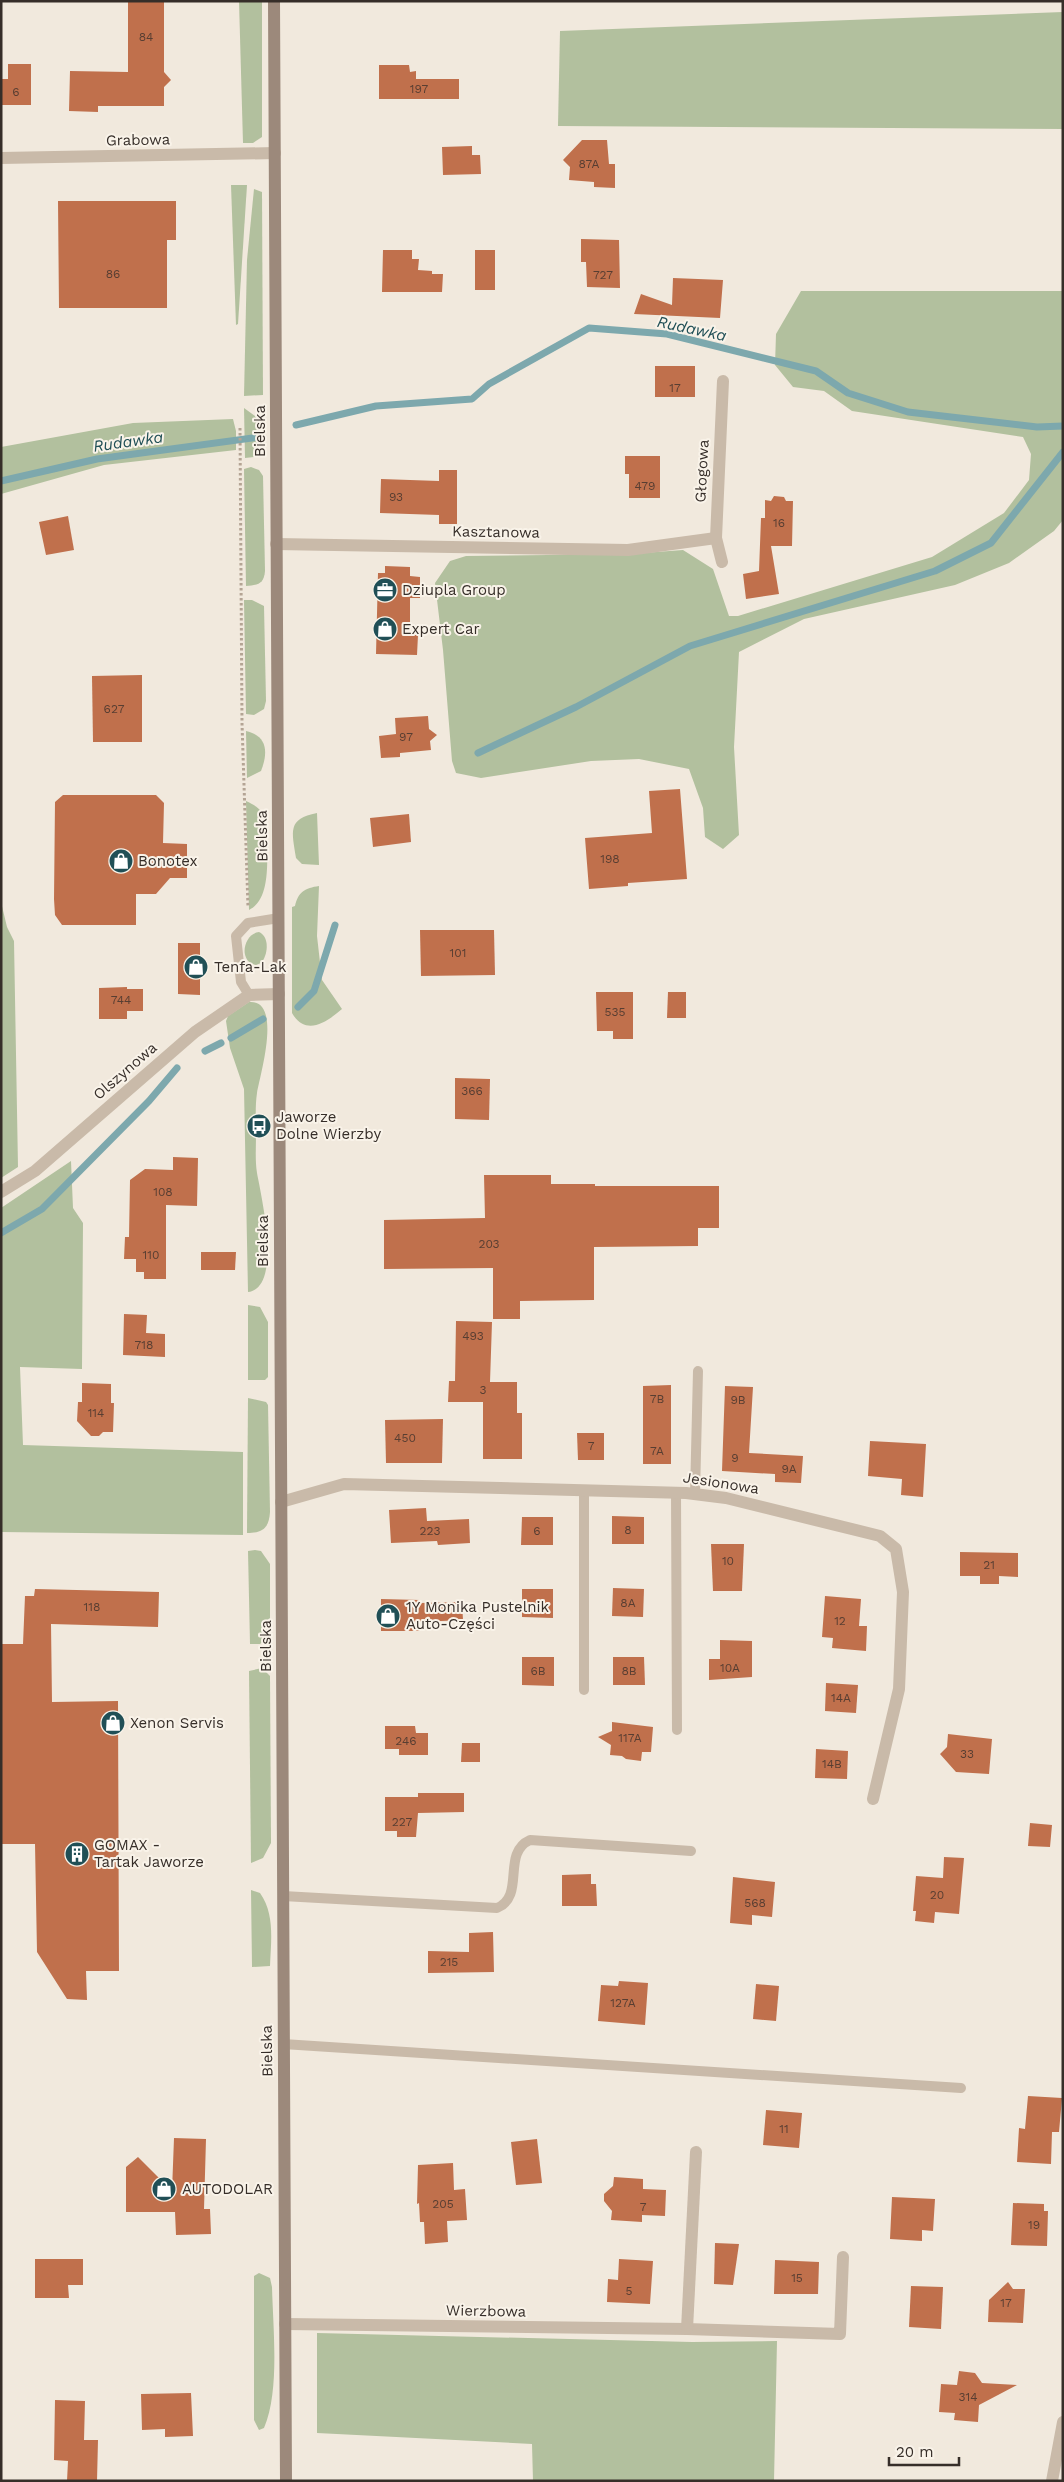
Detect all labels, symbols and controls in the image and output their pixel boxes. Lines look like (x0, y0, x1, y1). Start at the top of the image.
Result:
house number: 84 (139, 30, 153, 44)
house number: 197 (410, 82, 429, 96)
house number: 6 (12, 85, 20, 99)
street label: Grabowa (106, 130, 171, 150)
house number: 87A (579, 157, 600, 171)
house number: 86 (106, 267, 120, 281)
house number: 727 (593, 268, 613, 282)
water label: Rudawka (656, 312, 728, 345)
house number: 17 (669, 381, 681, 395)
street label: Bielska (251, 405, 269, 457)
water label: Rudawka (92, 427, 164, 456)
street label: Głogowa (691, 439, 713, 503)
house number: 479 (635, 479, 655, 493)
house number: 93 (389, 490, 403, 504)
house number: 16 (773, 516, 785, 530)
street label: Kasztanowa (452, 522, 541, 542)
office icon: Dziupla Group (372, 577, 398, 603)
place label: Dziupla Group (402, 581, 506, 599)
shop icon: Expert Car (372, 616, 398, 642)
place label: Expert Car (402, 620, 480, 638)
house number: 627 (104, 702, 125, 716)
house number: 97 (399, 730, 413, 744)
street label: Bielska (253, 809, 271, 862)
shop icon: Bonotex (108, 848, 134, 874)
place label: Bonotex (138, 852, 198, 870)
house number: 198 (600, 852, 620, 866)
house number: 101 (450, 946, 466, 960)
shop icon: Tenfa-Lak (183, 954, 209, 980)
place label: Tenfa-Lak (214, 958, 287, 976)
house number: 744 (111, 993, 131, 1007)
house number: 535 (605, 1005, 625, 1019)
street label: Olszynowa (90, 1038, 161, 1104)
house number: 366 (461, 1084, 483, 1098)
place label: Jaworze Dolne Wierzby (276, 1108, 381, 1143)
bus stop icon: Jaworze Dolne Wierzby (246, 1113, 272, 1139)
house number: 108 (153, 1185, 173, 1199)
street label: Bielska (254, 1215, 272, 1267)
house number: 203 (478, 1237, 500, 1251)
house number: 110 (143, 1248, 159, 1262)
house number: 493 (462, 1329, 484, 1343)
house number: 718 (135, 1338, 153, 1352)
house number: 3 (480, 1383, 487, 1397)
house number: 7B (650, 1392, 664, 1406)
house number: 9B (730, 1393, 746, 1407)
house number: 114 (88, 1406, 104, 1420)
house number: 450 (394, 1431, 416, 1445)
house number: 7 (588, 1439, 595, 1453)
house number: 7A (650, 1444, 664, 1458)
house number: 9 (731, 1451, 739, 1465)
house number: 9A (781, 1462, 797, 1476)
street label: Jesionowa (682, 1468, 761, 1498)
house number: 8 (624, 1523, 632, 1537)
house number: 223 (420, 1524, 441, 1538)
house number: 6 (533, 1524, 541, 1538)
house number: 10 (722, 1554, 734, 1568)
house number: 21 (983, 1558, 995, 1572)
house number: 8A (620, 1596, 636, 1610)
place label: 1Y Monika Pustelnik Auto-Części (406, 1598, 550, 1633)
house number: 118 (84, 1600, 100, 1614)
shop icon: 1Y Monika Pustelnik Auto-Części (375, 1603, 401, 1629)
house number: 12 (834, 1614, 846, 1628)
street label: Bielska (257, 1620, 275, 1672)
house number: 10A (720, 1661, 740, 1675)
house number: 6B (530, 1664, 546, 1678)
house number: 8B (621, 1664, 637, 1678)
house number: 14A (831, 1691, 851, 1705)
shop icon: Xenon Servis (100, 1710, 126, 1736)
place label: Xenon Servis (130, 1714, 224, 1732)
house number: 117A (618, 1731, 642, 1745)
house number: 246 (395, 1734, 417, 1748)
house number: 33 (960, 1747, 974, 1761)
house number: 14B (822, 1757, 842, 1771)
house number: 227 (392, 1815, 413, 1829)
place label: GOMAX - Tartak Jaworze (94, 1836, 204, 1871)
building icon: GOMAX - Tartak Jaworze (64, 1841, 90, 1867)
house number: 20 (930, 1888, 944, 1902)
house number: 568 (744, 1896, 766, 1910)
house number: 215 (440, 1955, 458, 1969)
house number: 127A (610, 1996, 636, 2010)
street label: Bielska (258, 2024, 276, 2077)
house number: 11 (779, 2122, 789, 2136)
shop icon: AUTODOLAR (151, 2176, 177, 2202)
place label: AUTODOLAR (182, 2180, 273, 2198)
house number: 205 (432, 2197, 454, 2211)
house number: 7 (640, 2200, 647, 2214)
house number: 19 (1028, 2218, 1040, 2232)
house number: 15 (791, 2271, 803, 2285)
house number: 5 (626, 2284, 633, 2298)
house number: 17 (1000, 2296, 1012, 2310)
street label: Wierzbowa (446, 2301, 527, 2321)
house number: 314 (958, 2390, 978, 2404)
scale bar (889, 2434, 959, 2466)
text: 20 m (896, 2443, 934, 2461)

